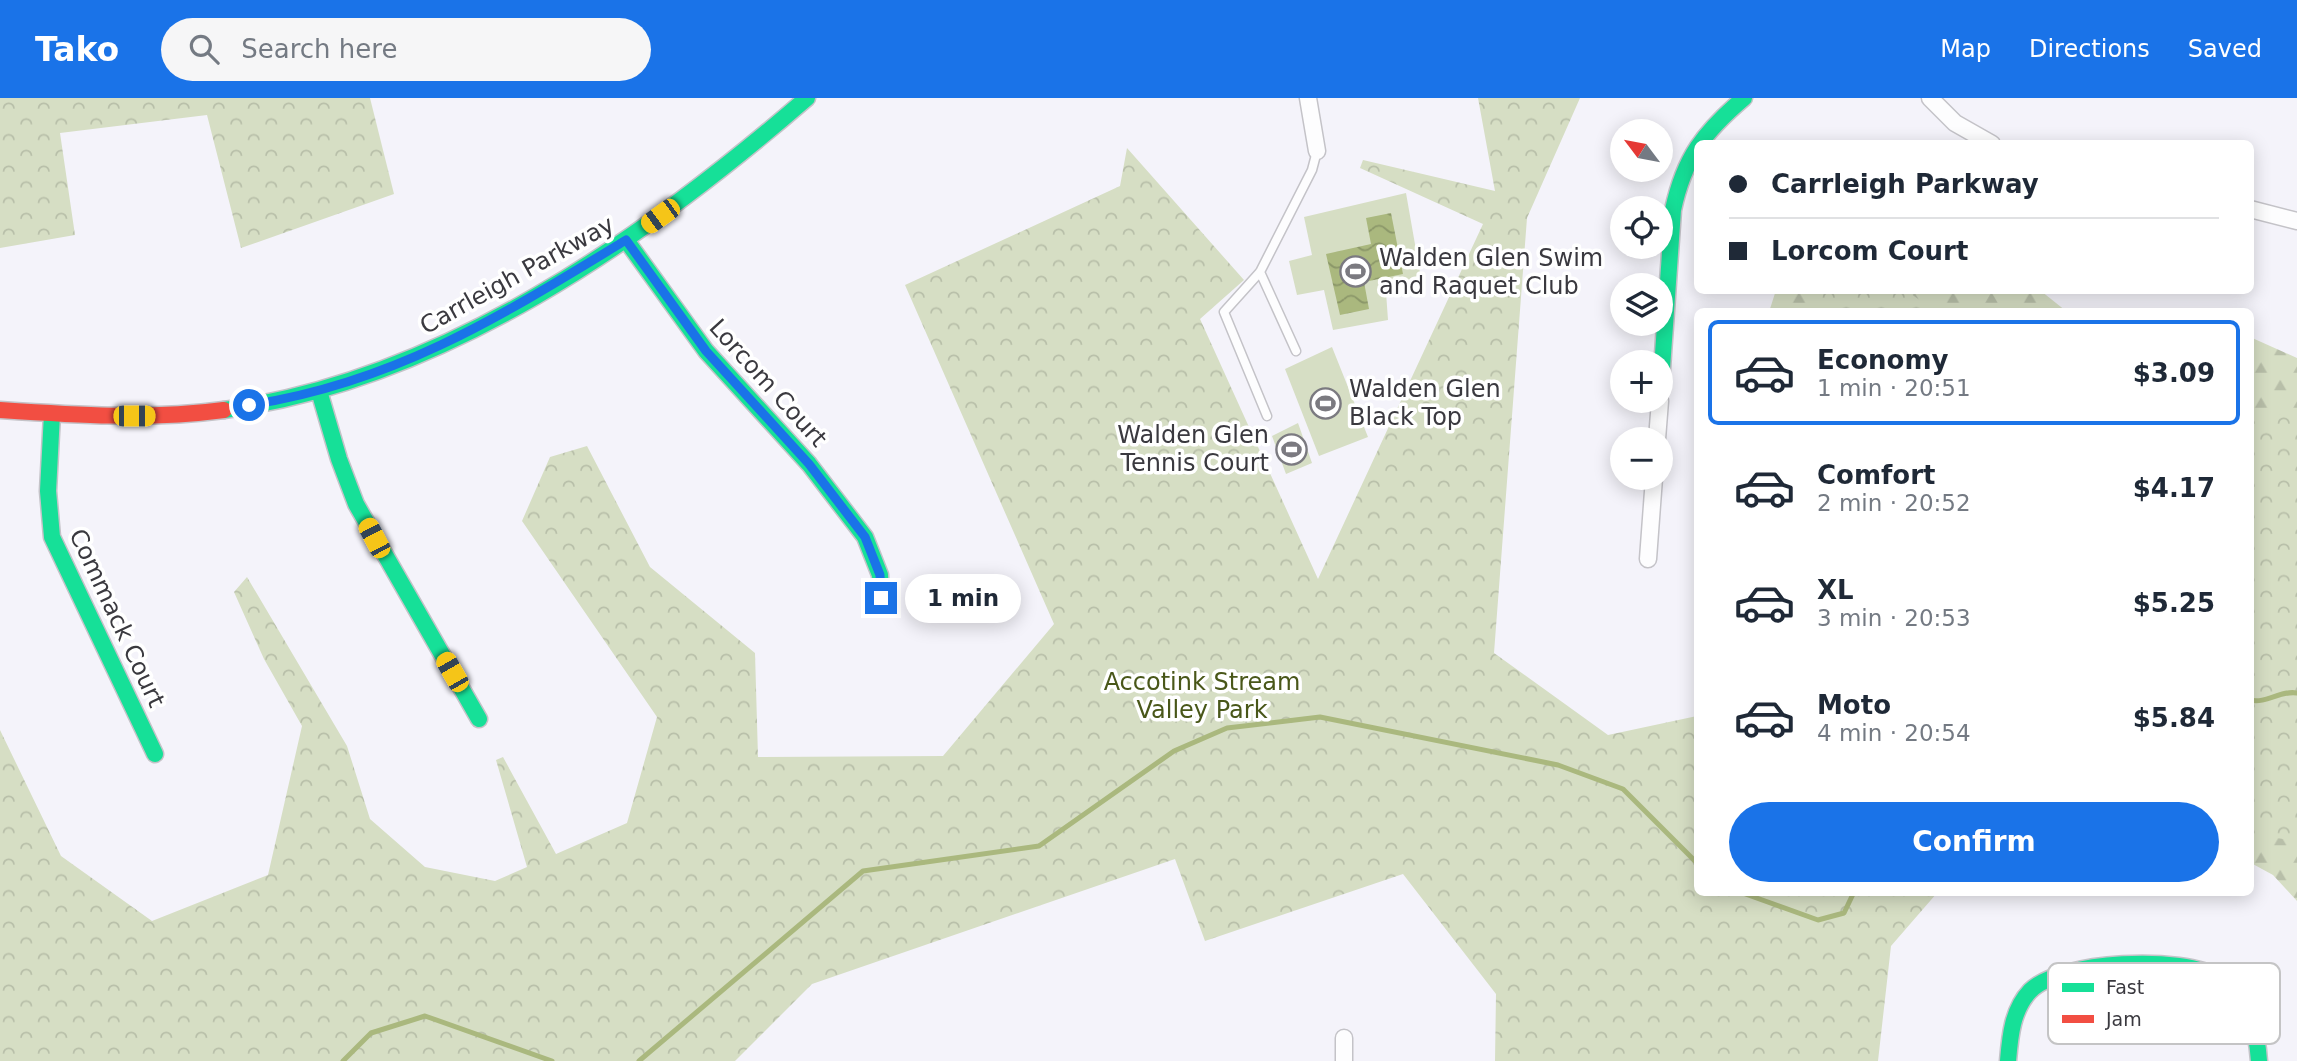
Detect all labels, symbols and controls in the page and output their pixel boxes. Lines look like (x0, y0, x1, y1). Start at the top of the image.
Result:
search box (161, 18, 651, 81)
text: Tako (35, 30, 119, 69)
icon: search (185, 30, 223, 68)
text: Search here (241, 34, 397, 64)
text: Map (1940, 35, 1991, 63)
text: Directions (2029, 35, 2150, 63)
text: Saved (2188, 35, 2262, 63)
north arrow (1610, 119, 1673, 182)
map controls (1610, 119, 1673, 490)
text: Carrleigh Parkway (1771, 169, 2039, 199)
car (637, 195, 684, 237)
button: locate (1610, 196, 1673, 259)
street label: Carrleigh Parkway (415, 210, 619, 340)
text: Lorcom Court (1771, 236, 1968, 266)
place label: Walden Glen Swim and Raquet Club (1379, 244, 1603, 300)
sports icon: Walden Glen Swim and Raquet Club (1339, 255, 1373, 289)
button: layers (1610, 273, 1673, 336)
street label: Lorcom Court (703, 314, 833, 452)
icon: car (1733, 341, 1796, 404)
text: Economy (1817, 345, 1948, 375)
button: + (1610, 350, 1673, 413)
text: $3.09 (2133, 358, 2215, 388)
place label: Walden Glen Black Top (1349, 375, 1501, 431)
text: 1 min · 20:51 (1817, 375, 1971, 401)
sports icon: Walden Glen Black Top (1309, 386, 1343, 420)
route start (233, 389, 265, 421)
car (114, 406, 156, 427)
place label: Walden Glen Tennis Court (1117, 421, 1269, 477)
button: − (1610, 427, 1673, 490)
sports icon: Walden Glen Tennis Court (1275, 432, 1309, 466)
icon: car (1733, 456, 1796, 519)
text: Comfort (1817, 460, 1935, 490)
text: $4.17 (2133, 473, 2215, 503)
text: 2 min · 20:52 (1817, 490, 1971, 516)
car (355, 515, 394, 561)
street label: Commack Court (63, 524, 171, 712)
icon: car (1733, 571, 1796, 634)
callout: 1 min (906, 574, 1021, 622)
text: XL (1817, 575, 1854, 605)
route end (865, 582, 897, 614)
text: 1 min (927, 585, 999, 611)
text: $5.25 (2133, 588, 2215, 618)
text: 3 min · 20:53 (1817, 605, 1971, 631)
car (433, 649, 472, 695)
park label: Accotink Stream Valley Park (1104, 668, 1300, 724)
icon: car (1733, 686, 1796, 749)
text: Moto (1817, 690, 1891, 720)
text: $5.84 (2133, 703, 2215, 733)
text: 4 min · 20:54 (1817, 720, 1971, 746)
button: Confirm (1729, 802, 2219, 882)
legend (2048, 963, 2280, 1044)
text: Fast (2106, 976, 2144, 998)
text: Jam (2105, 1008, 2142, 1030)

